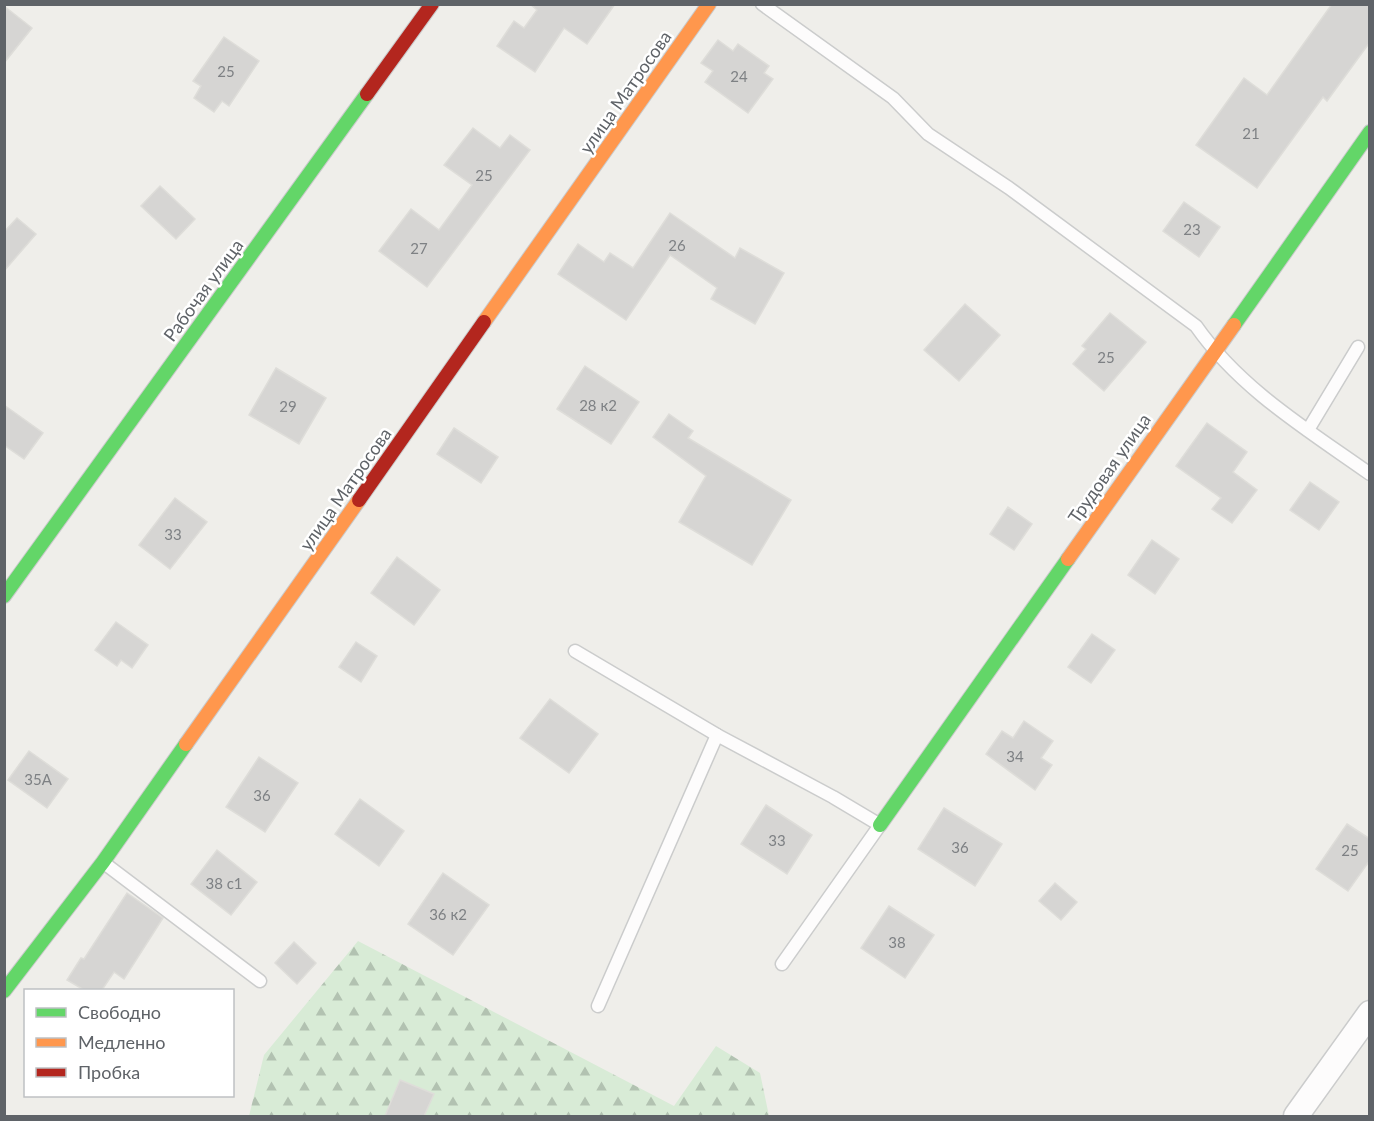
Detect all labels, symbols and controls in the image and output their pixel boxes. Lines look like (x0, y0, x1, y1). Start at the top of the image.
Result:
street label: улица Матросова (574, 26, 676, 158)
house number: 25 (217, 62, 235, 80)
house number: 24 (730, 67, 748, 85)
house number: 21 (1242, 124, 1260, 142)
house number: 25 (475, 166, 493, 184)
house number: 23 (1183, 220, 1201, 238)
street label: Рабочая улица (159, 235, 247, 345)
house number: 26 (668, 236, 686, 254)
house number: 27 (410, 239, 428, 257)
house number: 25 (1097, 348, 1115, 366)
house number: 28 к2 (579, 396, 617, 414)
house number: 29 (279, 397, 297, 415)
street label: Трудовая улица (1063, 409, 1155, 527)
street label: улица Матросова (294, 423, 396, 555)
house number: 33 (164, 525, 182, 543)
house number: 34 (1006, 747, 1024, 765)
house number: 35А (24, 770, 53, 788)
house number: 36 (253, 786, 271, 804)
house number: 33 (768, 831, 786, 849)
house number: 36 (951, 838, 969, 856)
house number: 25 (1341, 841, 1359, 859)
house number: 38 с1 (205, 874, 243, 892)
house number: 36 к2 (429, 905, 467, 923)
house number: 38 (888, 933, 906, 951)
legend (24, 989, 234, 1097)
text: Свободно (78, 1001, 161, 1023)
text: Медленно (78, 1031, 166, 1053)
text: Пробка (78, 1061, 140, 1083)

